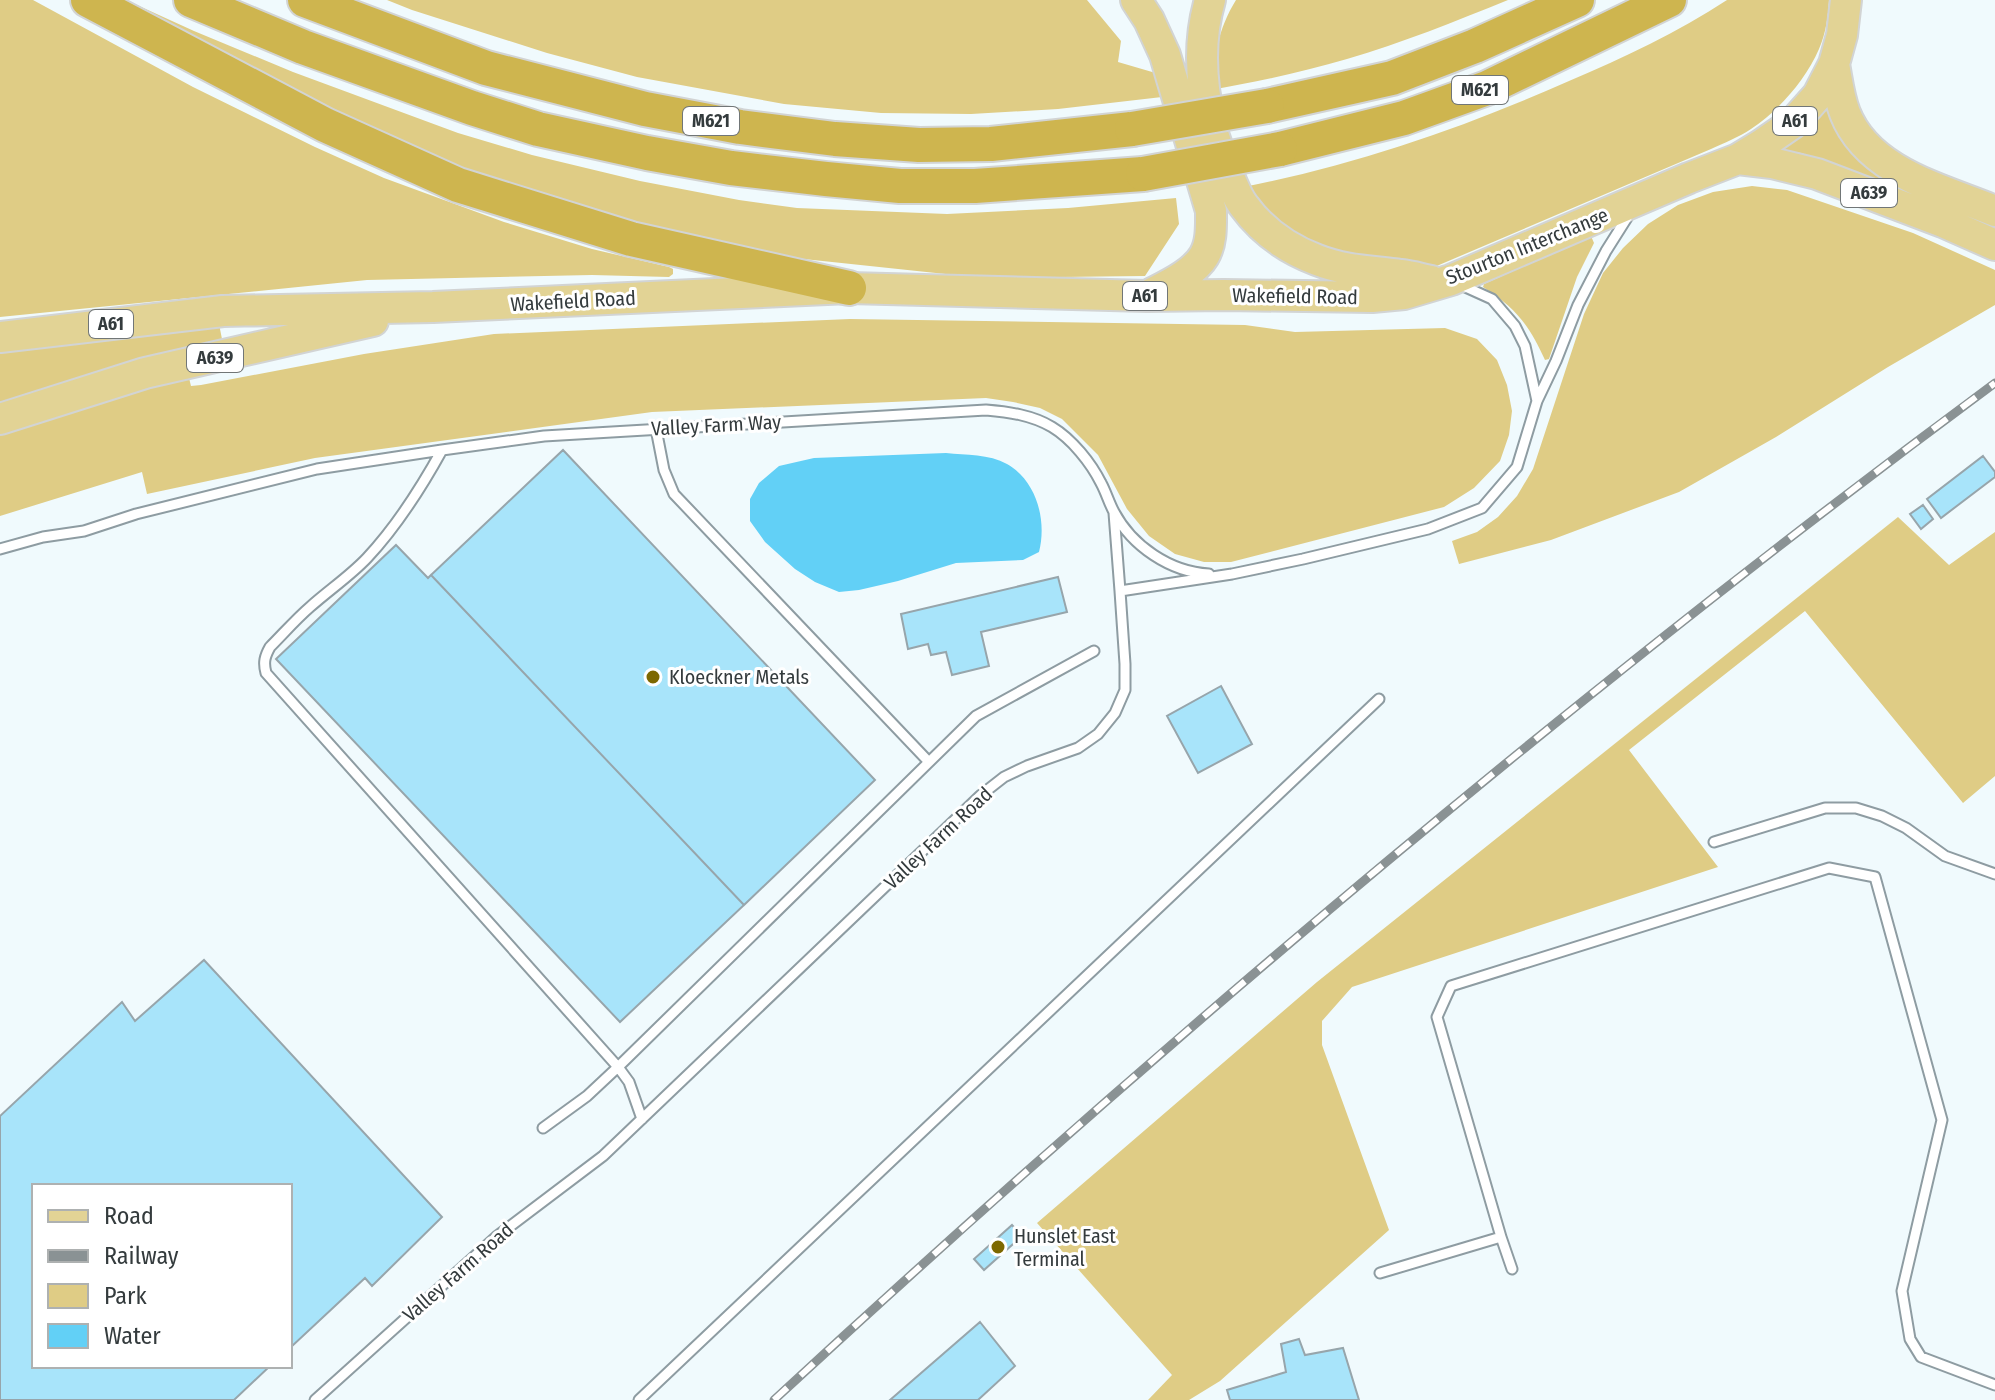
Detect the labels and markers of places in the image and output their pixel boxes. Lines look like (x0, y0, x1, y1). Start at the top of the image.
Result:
place label: Kloeckner Metals (669, 665, 809, 689)
marker: Kloeckner Metals (644, 668, 662, 686)
place label: Hunslet East Terminal (1014, 1224, 1116, 1271)
marker: Hunslet East Terminal (989, 1238, 1007, 1256)

